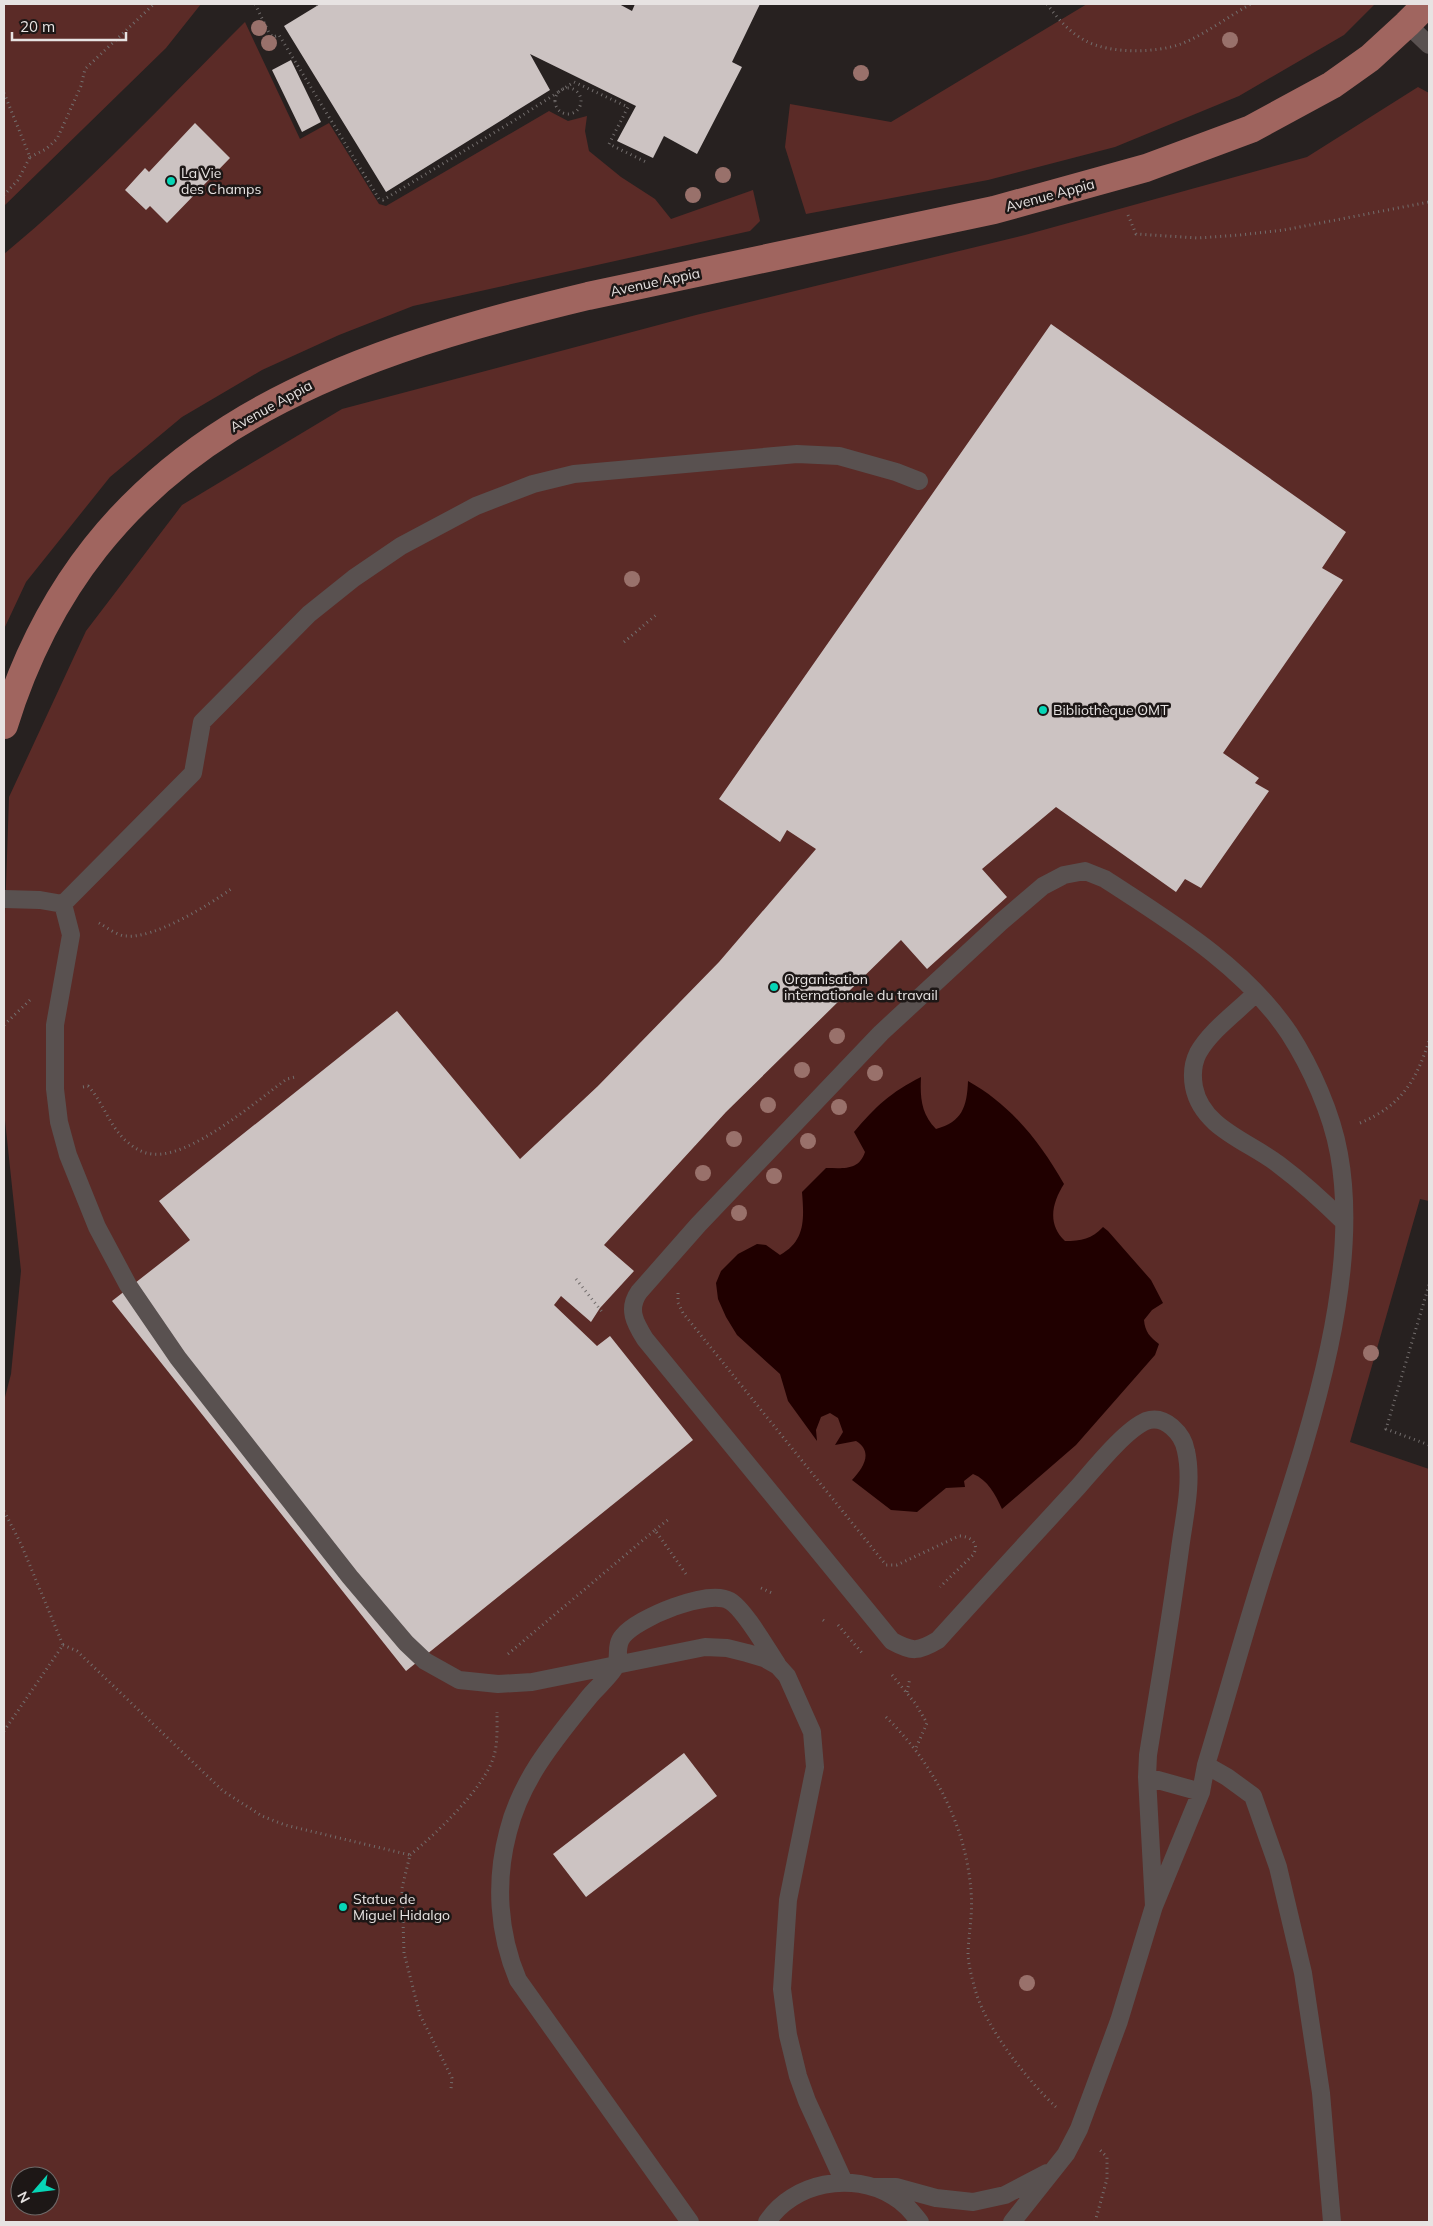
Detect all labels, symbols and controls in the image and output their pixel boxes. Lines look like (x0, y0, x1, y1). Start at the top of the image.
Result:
scale bar (12, 10, 126, 42)
text: 20 m (20, 17, 55, 36)
place label: La Vie des Champs (181, 164, 261, 198)
street label: Avenue Appia (1004, 174, 1096, 216)
marker: La Vie des Champs (165, 175, 177, 187)
street label: Avenue Appia (609, 264, 701, 300)
street label: Avenue Appia (227, 376, 315, 436)
place label: Bibliothèque OMT (1053, 701, 1169, 719)
marker: Bibliothèque OMT (1037, 704, 1049, 716)
place label: Organisation internationale du travail (784, 970, 938, 1004)
marker: Organisation internationale du travail (768, 981, 780, 993)
place label: Statue de Miguel Hidalgo (353, 1890, 450, 1924)
marker: Statue de Miguel Hidalgo (337, 1901, 349, 1913)
north arrow (10, 2166, 60, 2216)
text: N (13, 2188, 34, 2206)

